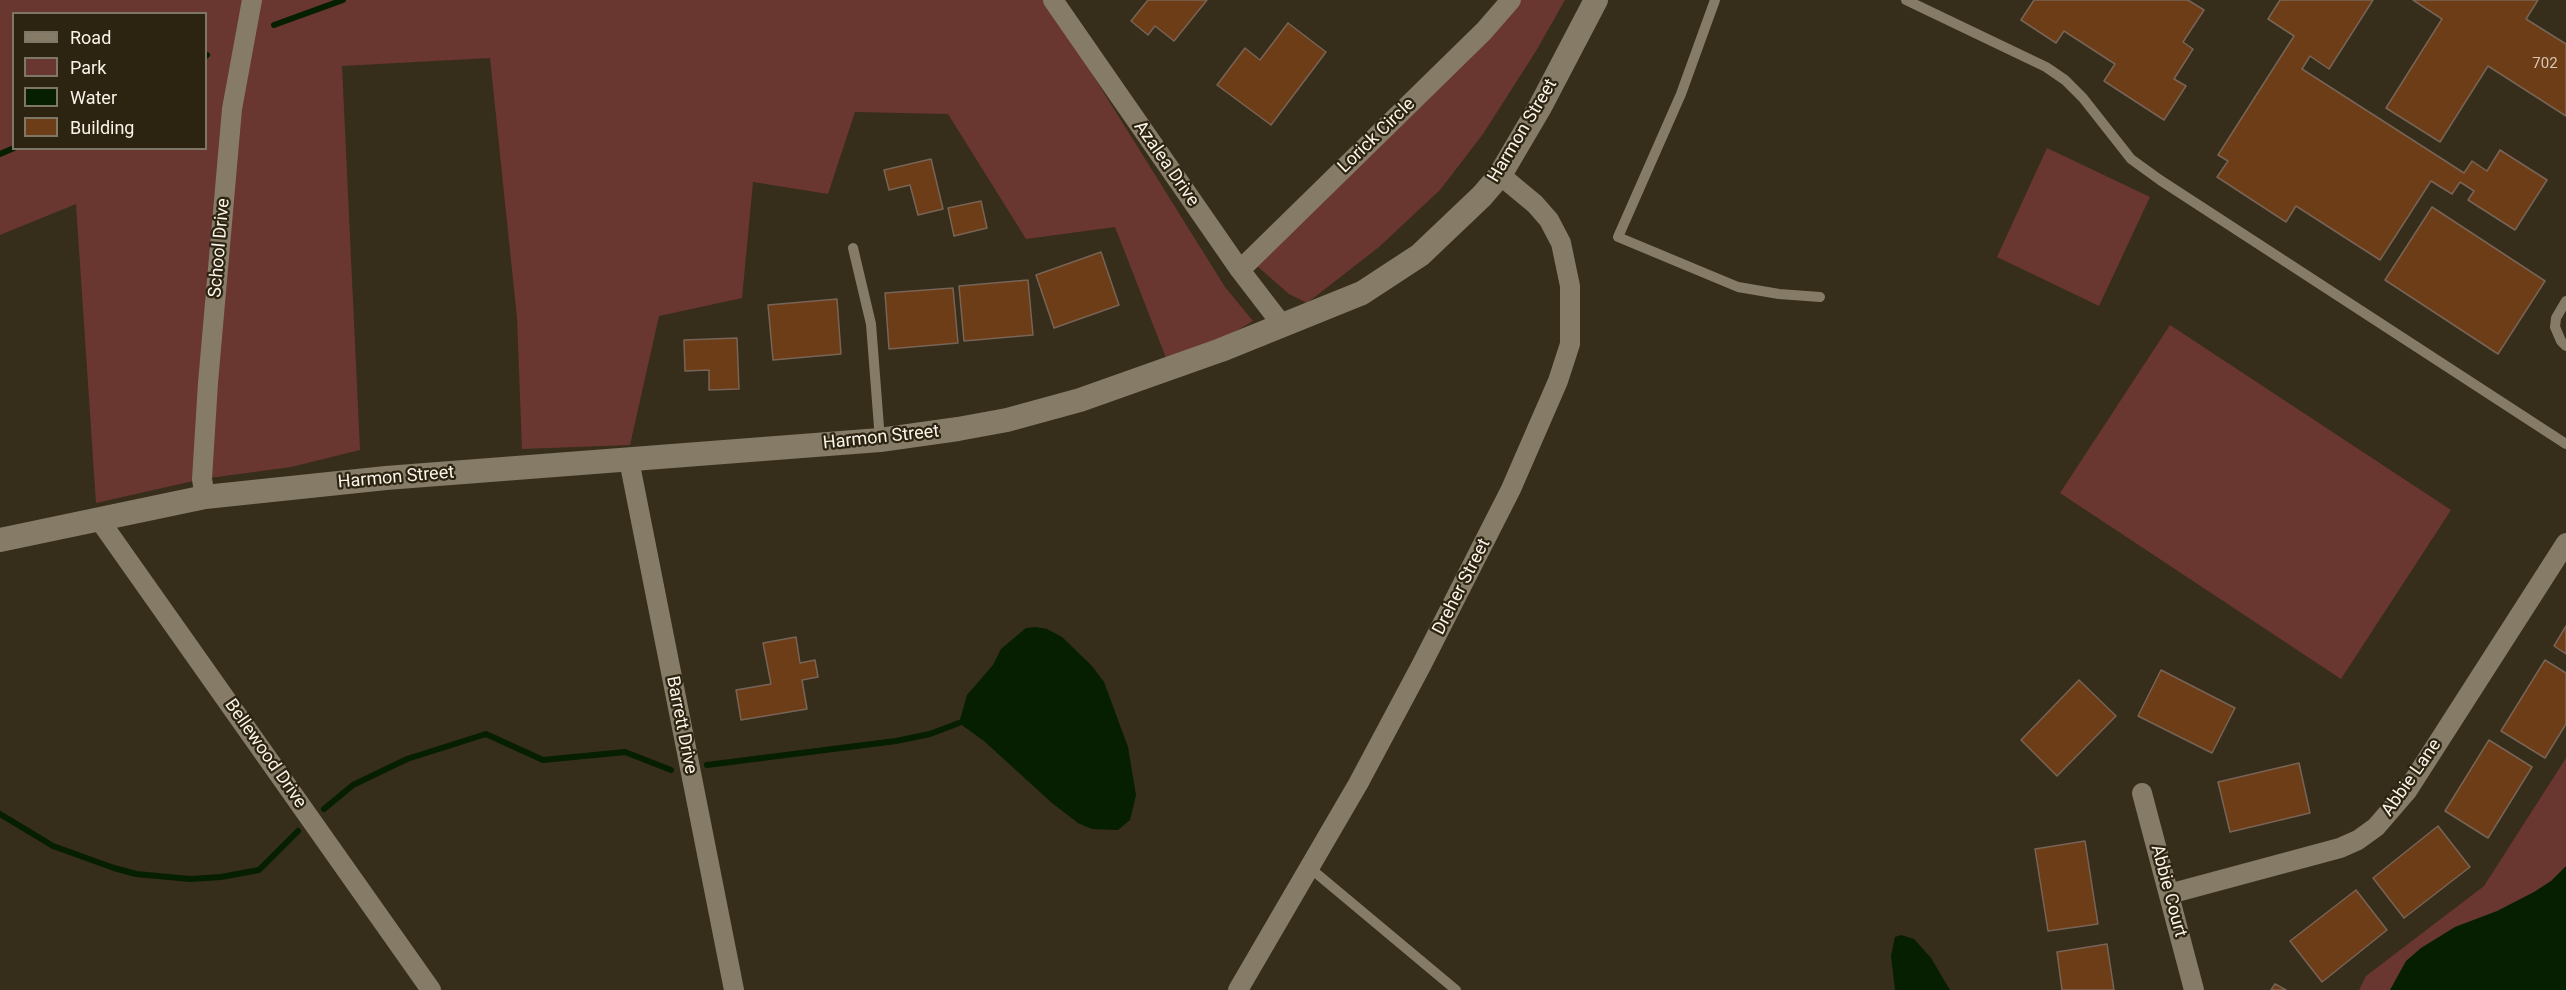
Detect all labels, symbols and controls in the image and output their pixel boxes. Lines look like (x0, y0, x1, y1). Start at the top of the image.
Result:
legend (12, 12, 207, 150)
text: Road (70, 27, 111, 48)
house number: 702 (2532, 55, 2558, 73)
text: Park (70, 57, 106, 78)
street label: Harmon Street (1484, 75, 1562, 187)
text: Water (70, 87, 117, 108)
street label: Lorick Circle (1334, 94, 1420, 178)
text: Building (70, 117, 134, 138)
street label: Azalea Drive (1129, 117, 1203, 211)
street label: School Drive (205, 197, 235, 299)
street label: Harmon Street (822, 421, 940, 455)
street label: Harmon Street (337, 462, 455, 494)
street label: Dreher Street (1429, 535, 1495, 639)
street label: Barrett Drive (661, 674, 701, 776)
street label: Bellewood Drive (219, 695, 311, 813)
street label: Abbie Lane (2378, 735, 2446, 821)
street label: Abbie Court (2145, 842, 2191, 940)

